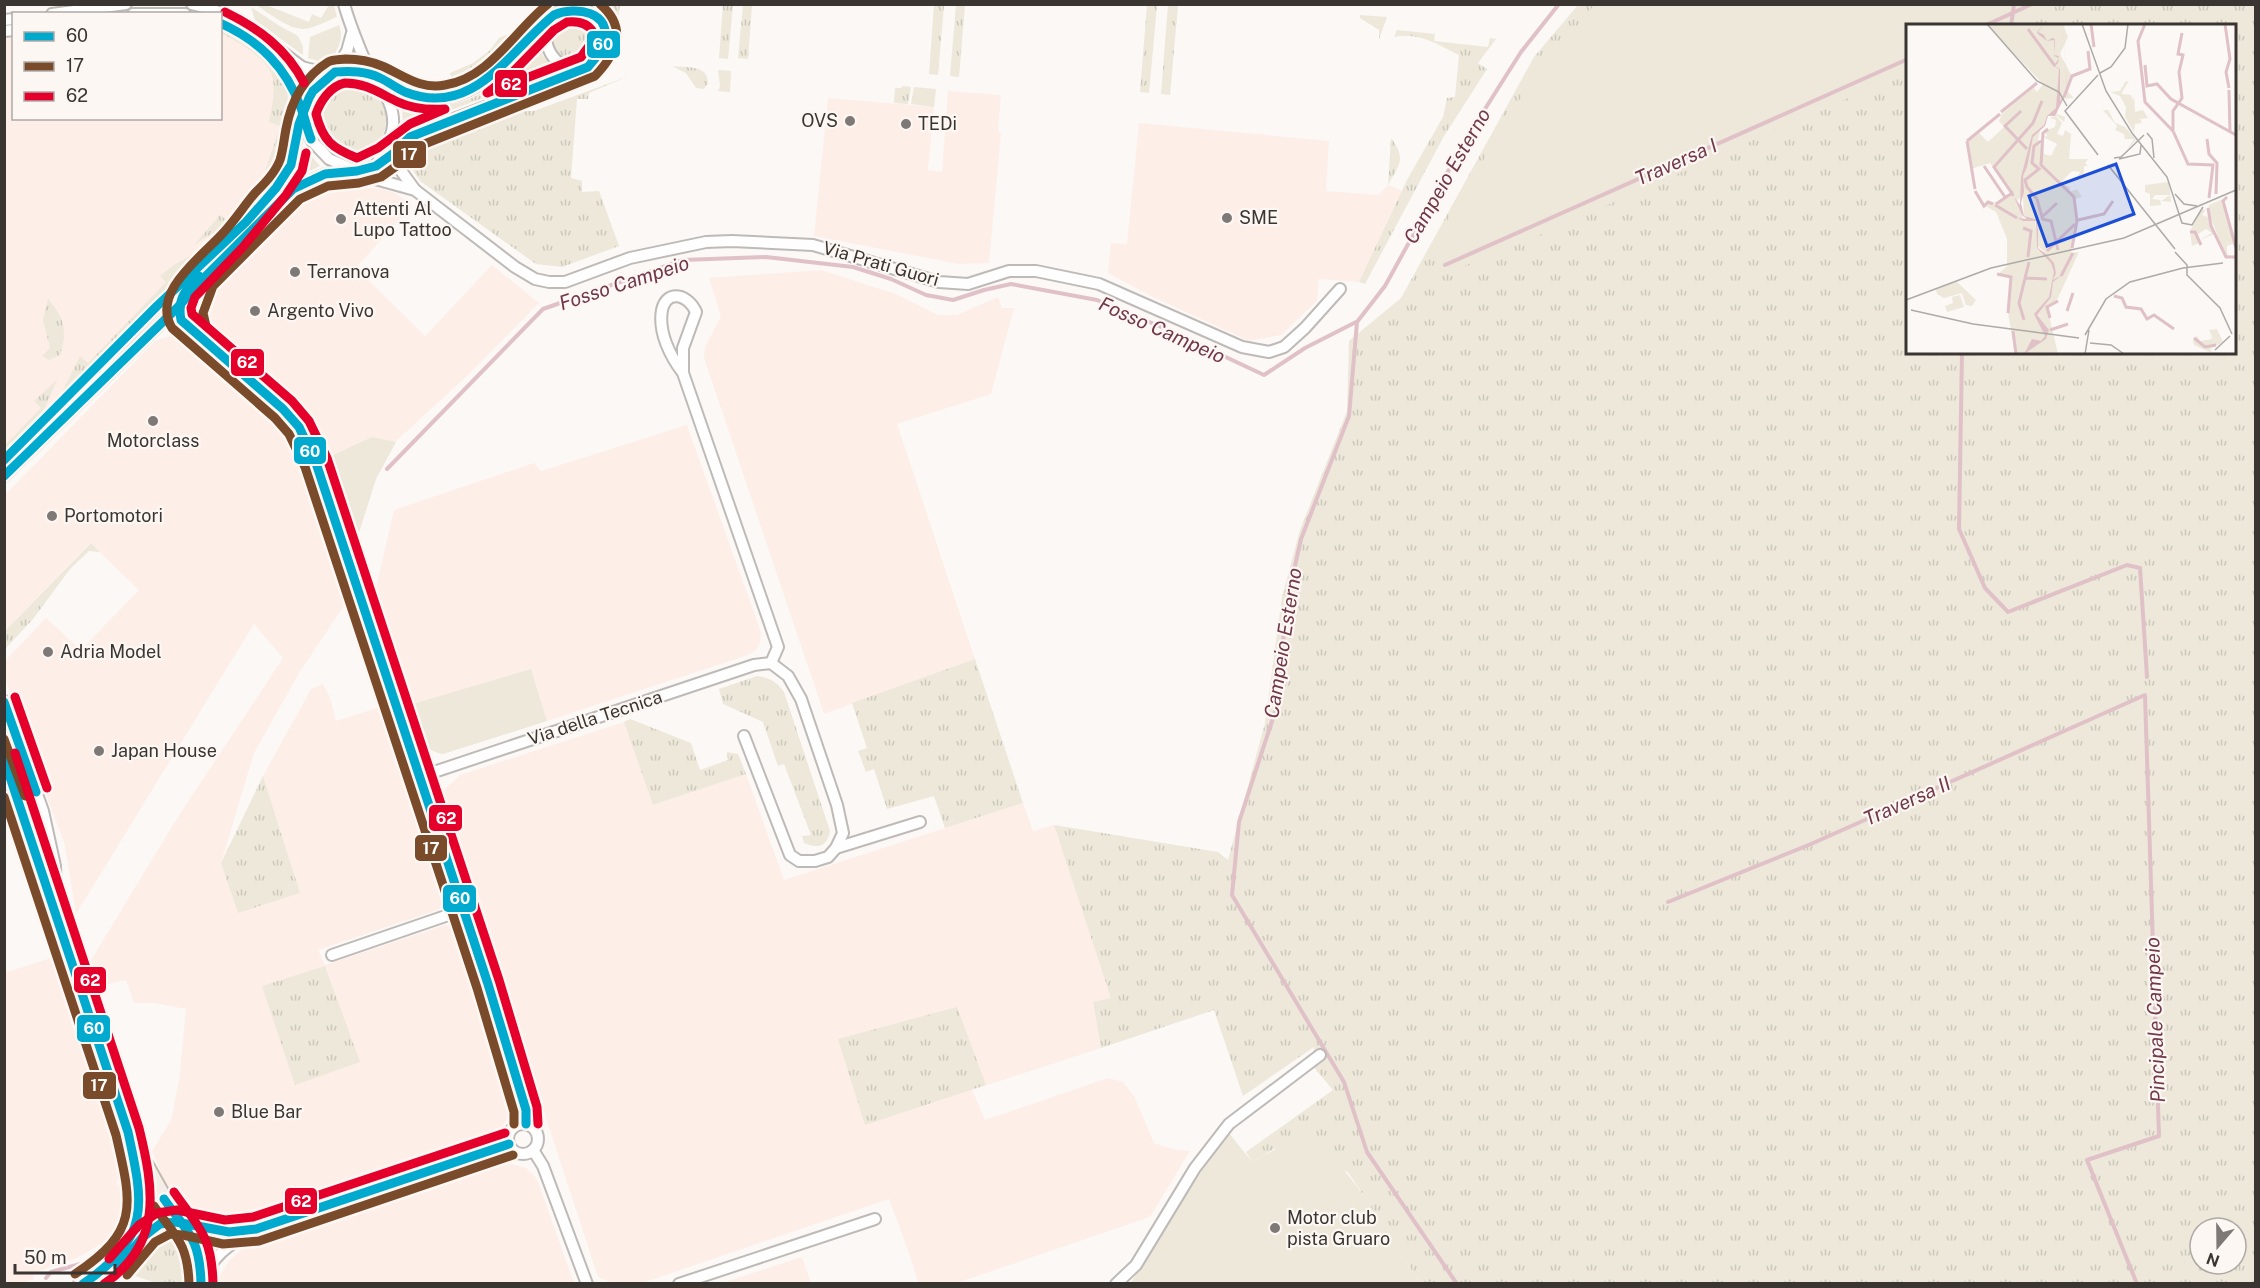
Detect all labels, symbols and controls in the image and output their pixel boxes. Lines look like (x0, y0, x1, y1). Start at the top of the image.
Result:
legend (12, 12, 222, 120)
inset map (1906, 24, 2236, 354)
text: 60 (66, 25, 88, 46)
line badge: 60 (586, 30, 621, 59)
text: 60 (593, 35, 613, 54)
text: 17 (66, 55, 84, 76)
line badge: 62 (494, 69, 528, 98)
text: 62 (501, 75, 521, 94)
text: 62 (66, 85, 88, 106)
water label: Campeio Esterno (1399, 104, 1496, 248)
place label: OVS (801, 110, 838, 131)
place label: TEDi (918, 113, 957, 134)
marker: OVS (843, 114, 857, 128)
marker: TEDi (899, 117, 913, 131)
water label: Traversa I (1631, 133, 1721, 191)
line badge: 17 (392, 140, 427, 169)
text: 17 (401, 145, 417, 164)
place label: Attenti Al Lupo Tattoo (353, 198, 452, 240)
place label: SME (1239, 207, 1278, 228)
marker: SME (1220, 211, 1234, 225)
marker: Attenti Al Lupo Tattoo (334, 212, 348, 226)
street label: Via Prati Guori (821, 237, 942, 290)
water label: Fosso Campeio (556, 251, 692, 315)
place label: Terranova (307, 261, 390, 282)
marker: Terranova (288, 265, 302, 279)
water label: Fosso Campeio (1095, 291, 1229, 369)
place label: Argento Vivo (267, 300, 374, 321)
marker: Argento Vivo (248, 304, 262, 318)
line badge: 62 (230, 348, 265, 377)
text: 62 (237, 353, 257, 372)
marker: Motorclass (146, 414, 160, 428)
place label: Motorclass (107, 430, 199, 451)
line badge: 60 (293, 436, 327, 465)
text: 60 (300, 442, 320, 461)
place label: Portomotori (64, 505, 163, 526)
marker: Portomotori (45, 509, 59, 523)
water label: Campeio Esterno (1259, 566, 1307, 720)
place label: Adria Model (60, 641, 162, 662)
marker: Adria Model (41, 645, 55, 659)
street label: Via della Tecnica (525, 686, 665, 749)
place label: Japan House (111, 740, 217, 761)
marker: Japan House (92, 744, 106, 758)
water label: Traversa II (1860, 771, 1954, 831)
line badge: 62 (428, 804, 463, 832)
text: 62 (436, 809, 456, 828)
line badge: 17 (414, 834, 448, 862)
text: 17 (423, 839, 439, 858)
line badge: 60 (442, 884, 477, 913)
text: 60 (450, 889, 470, 908)
water label: Pincipale Campeio (2140, 937, 2170, 1103)
line badge: 62 (73, 966, 107, 994)
text: 62 (80, 971, 100, 990)
line badge: 60 (76, 1014, 111, 1043)
text: 60 (84, 1019, 104, 1038)
line badge: 17 (82, 1071, 117, 1100)
text: 17 (91, 1076, 107, 1095)
place label: Blue Bar (231, 1101, 302, 1122)
marker: Blue Bar (212, 1105, 226, 1119)
line badge: 62 (284, 1187, 318, 1215)
text: 62 (291, 1192, 311, 1211)
place label: Motor club pista Gruaro (1287, 1207, 1390, 1249)
north arrow (2188, 1216, 2248, 1276)
marker: Motor club pista Gruaro (1268, 1221, 1282, 1235)
scale bar (15, 1237, 116, 1275)
text: 50 m (24, 1247, 67, 1268)
text: N (2204, 1249, 2222, 1271)

